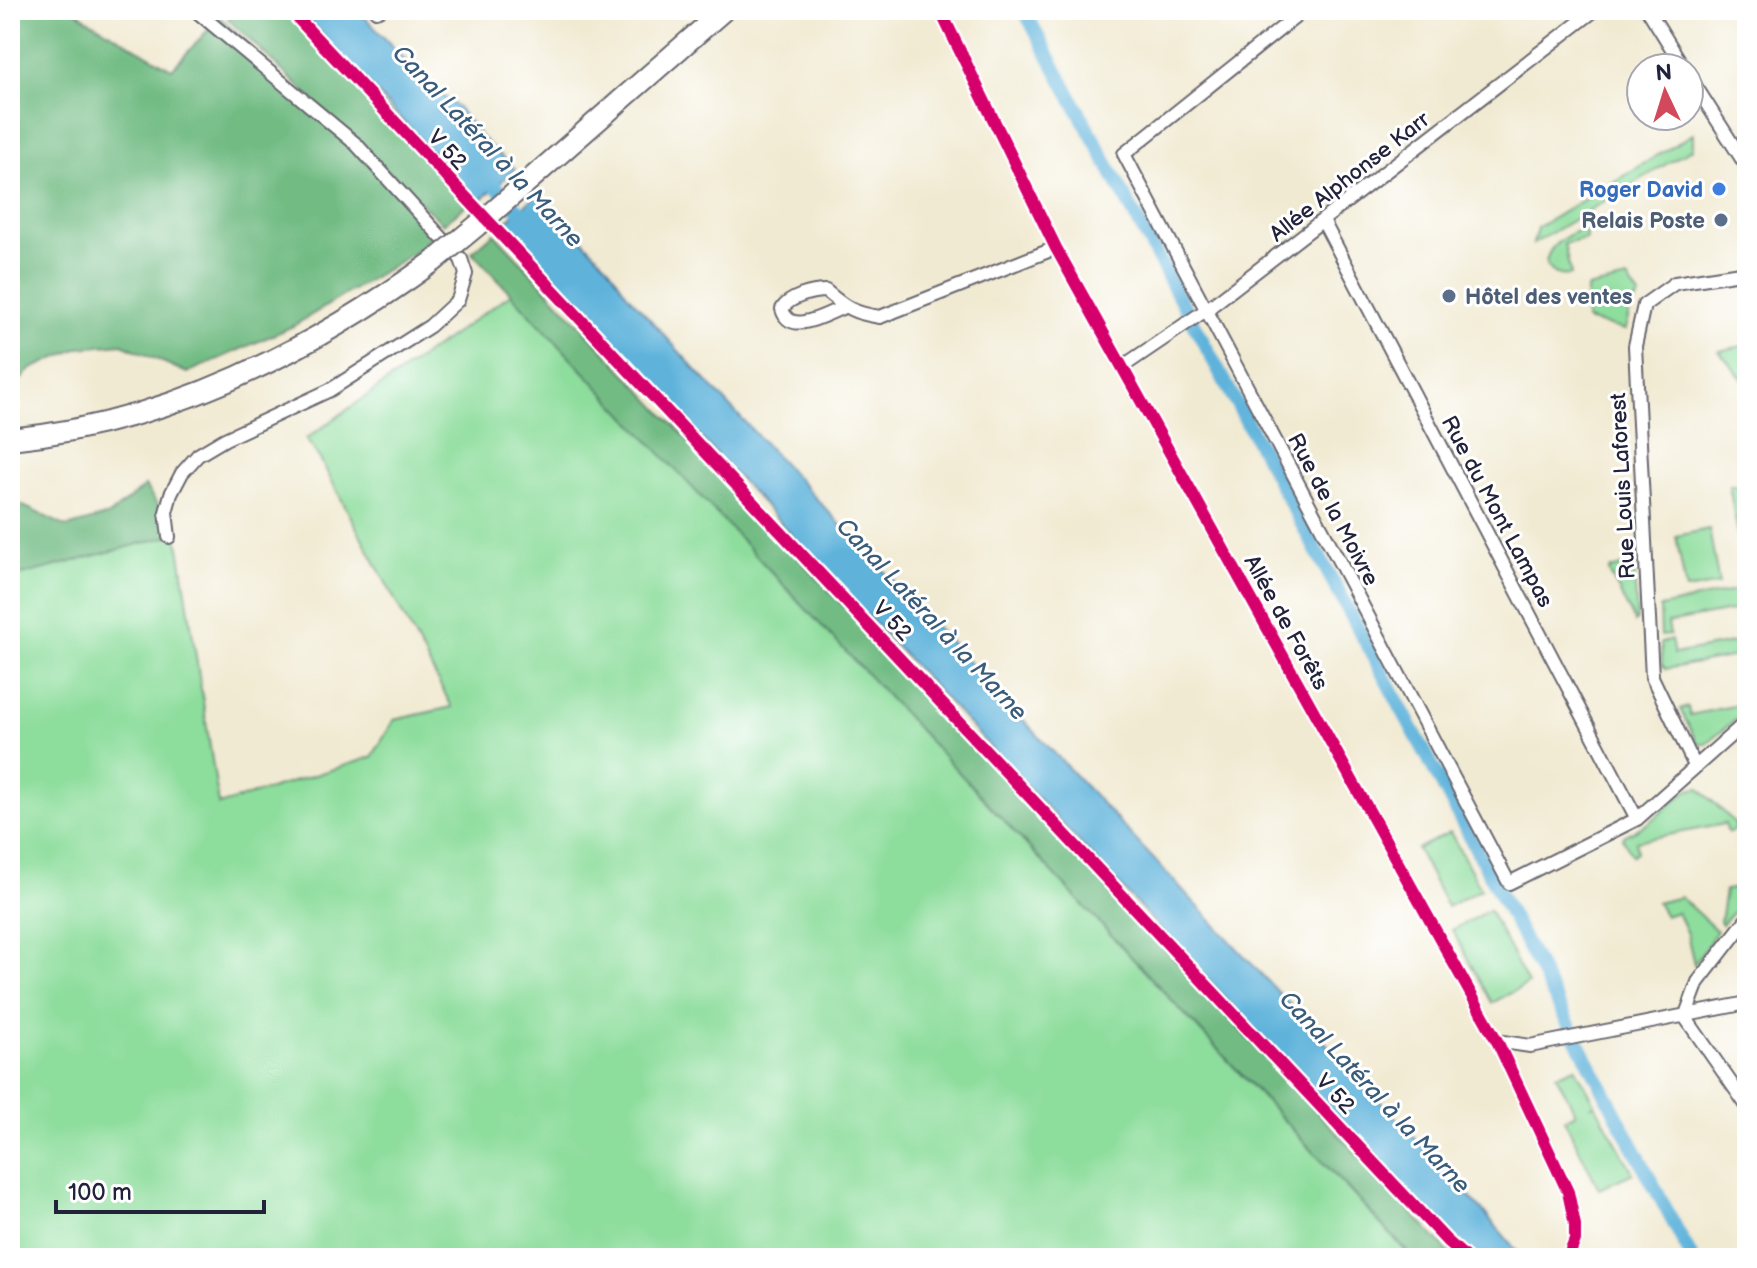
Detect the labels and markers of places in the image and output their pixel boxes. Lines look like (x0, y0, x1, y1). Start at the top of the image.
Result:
place label: Roger David (1579, 177, 1703, 204)
marker: Roger David (1710, 180, 1728, 198)
place label: Relais Poste (1581, 208, 1705, 235)
marker: Relais Poste (1712, 211, 1730, 229)
place label: Hôtel des ventes (1465, 284, 1633, 311)
marker: Hôtel des ventes (1440, 287, 1458, 305)

